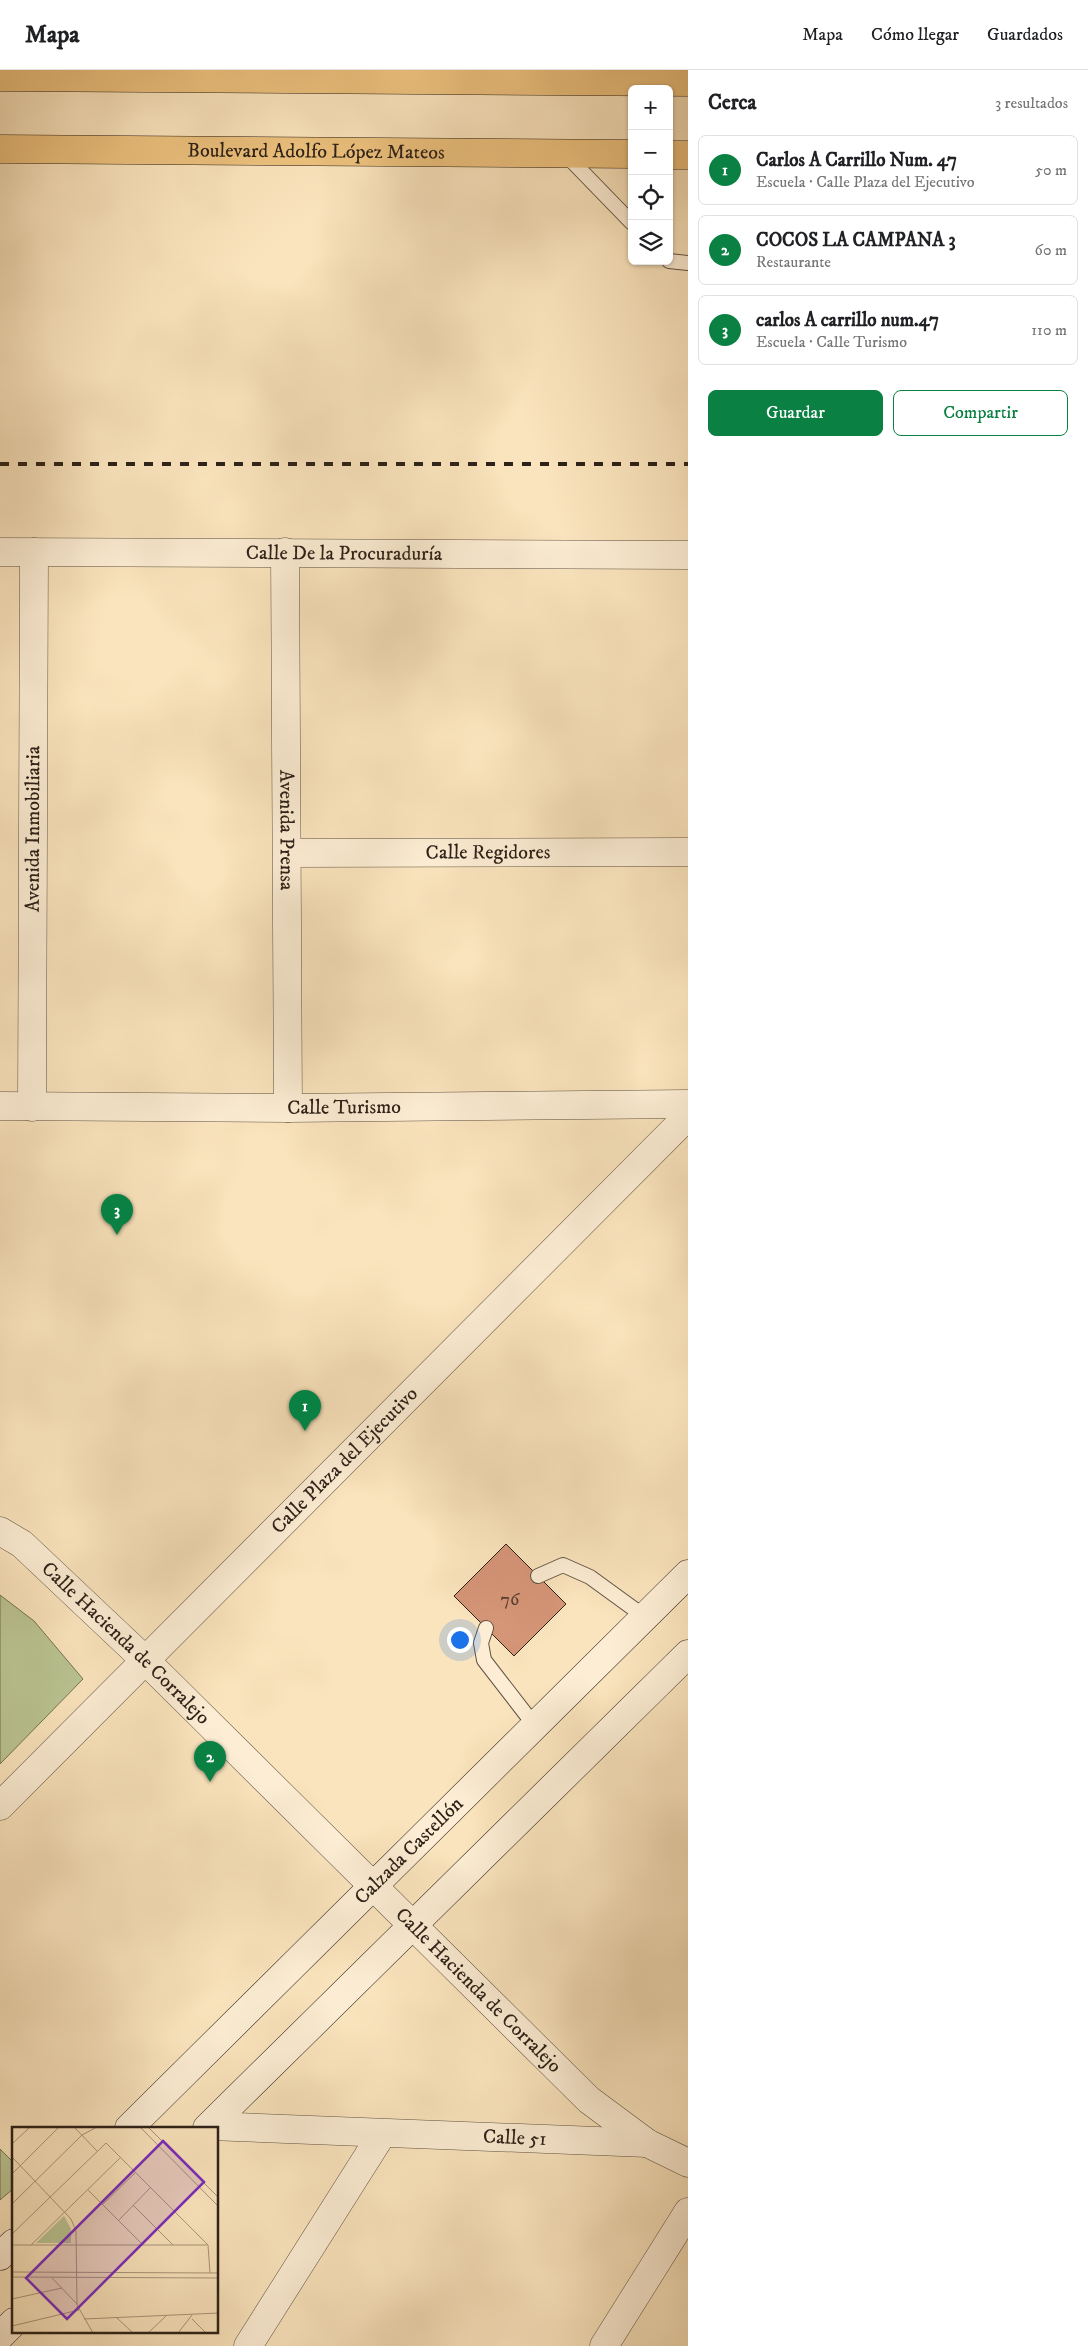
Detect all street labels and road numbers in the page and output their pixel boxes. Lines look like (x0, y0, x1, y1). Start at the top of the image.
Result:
street label: Boulevard Adolfo López Mateos (187, 138, 445, 165)
street label: Calle De la Procuraduría (246, 541, 443, 566)
street label: Avenida Inmobiliaria (20, 745, 46, 912)
street label: Avenida Prensa (274, 770, 299, 891)
street label: Calle Regidores (426, 840, 551, 865)
street label: Calle Turismo (287, 1094, 401, 1121)
street label: Calle Plaza del Ejecutivo (266, 1381, 423, 1539)
street label: Calle Hacienda de Corralejo (36, 1556, 215, 1730)
street label: Calzada Castellón (349, 1791, 469, 1910)
street label: Calle Hacienda de Corralejo (390, 1902, 567, 2078)
street label: Calle 51 (482, 2124, 547, 2152)

